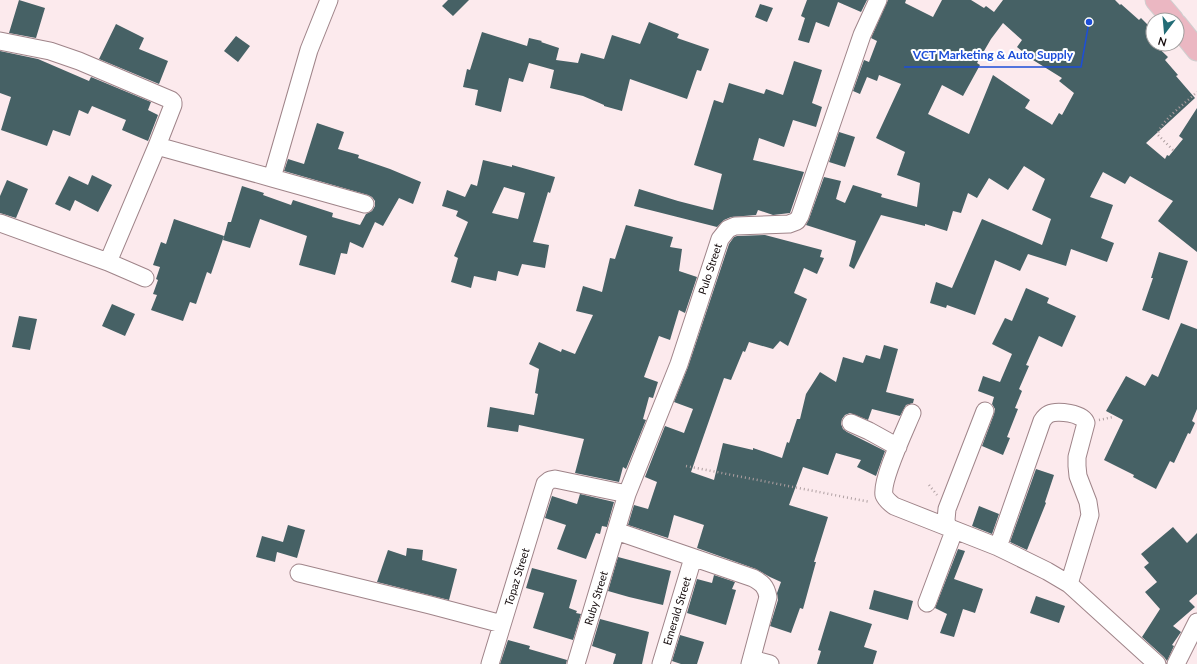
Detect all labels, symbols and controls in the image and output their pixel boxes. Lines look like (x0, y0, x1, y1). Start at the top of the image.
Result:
north arrow (1145, 12, 1185, 52)
text: N (1156, 35, 1168, 50)
callout: VCT Marketing & Auto Supply (904, 43, 1081, 67)
text: VCT Marketing & Auto Supply (912, 47, 1074, 62)
street label: Pulo Street (695, 241, 724, 296)
street label: Topaz Street (502, 546, 531, 607)
street label: Ruby Street (581, 569, 610, 627)
street label: Emerald Street (660, 575, 693, 647)

